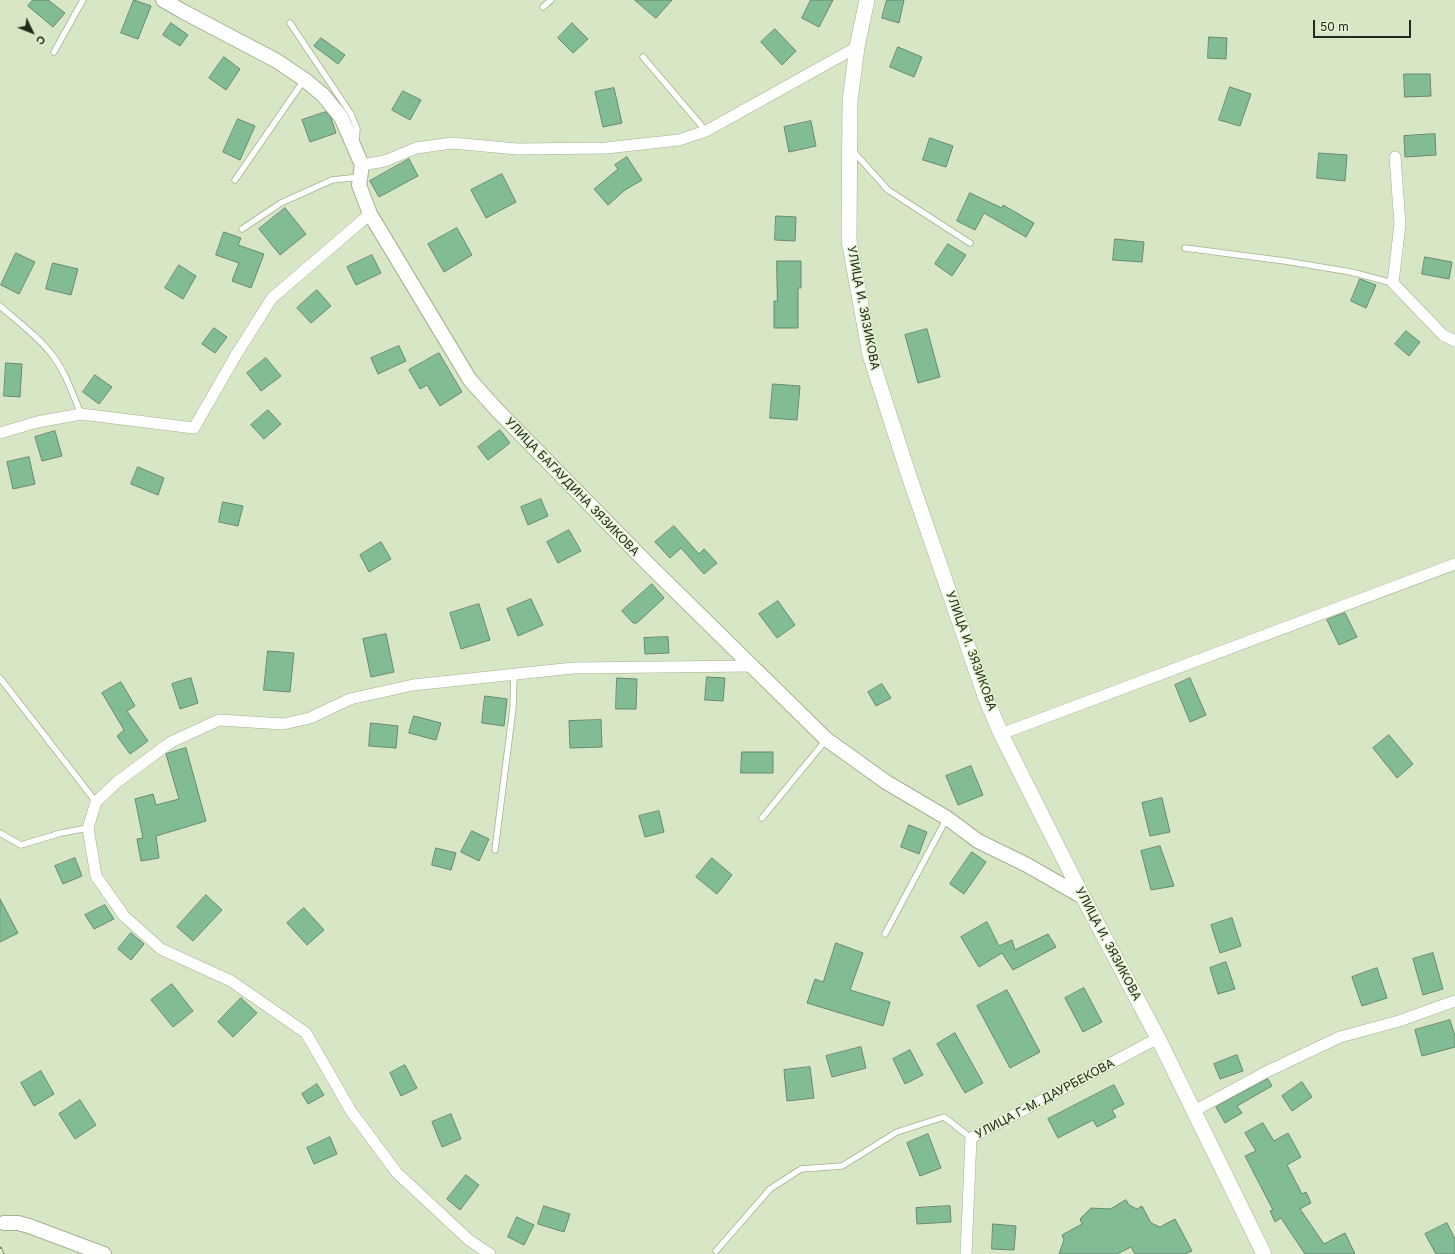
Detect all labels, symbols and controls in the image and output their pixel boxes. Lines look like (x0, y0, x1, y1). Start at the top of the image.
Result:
north arrow (12, 12, 52, 52)
scale bar (1315, 12, 1413, 38)
text: 50 m (1320, 19, 1349, 34)
text: С (33, 32, 49, 48)
street label: УЛИЦА И. ЗЯЗИКОВА (844, 245, 882, 371)
street label: УЛИЦА БАГАУДИНА ЗЯЗИКОВА (502, 415, 642, 559)
street label: УЛИЦА И. ЗЯЗИКОВА (943, 589, 999, 713)
street label: УЛИЦА И. ЗЯЗИКОВА (1072, 885, 1144, 1003)
street label: УЛИЦА Г-М. ДАУРБЕКОВА (973, 1056, 1117, 1142)

